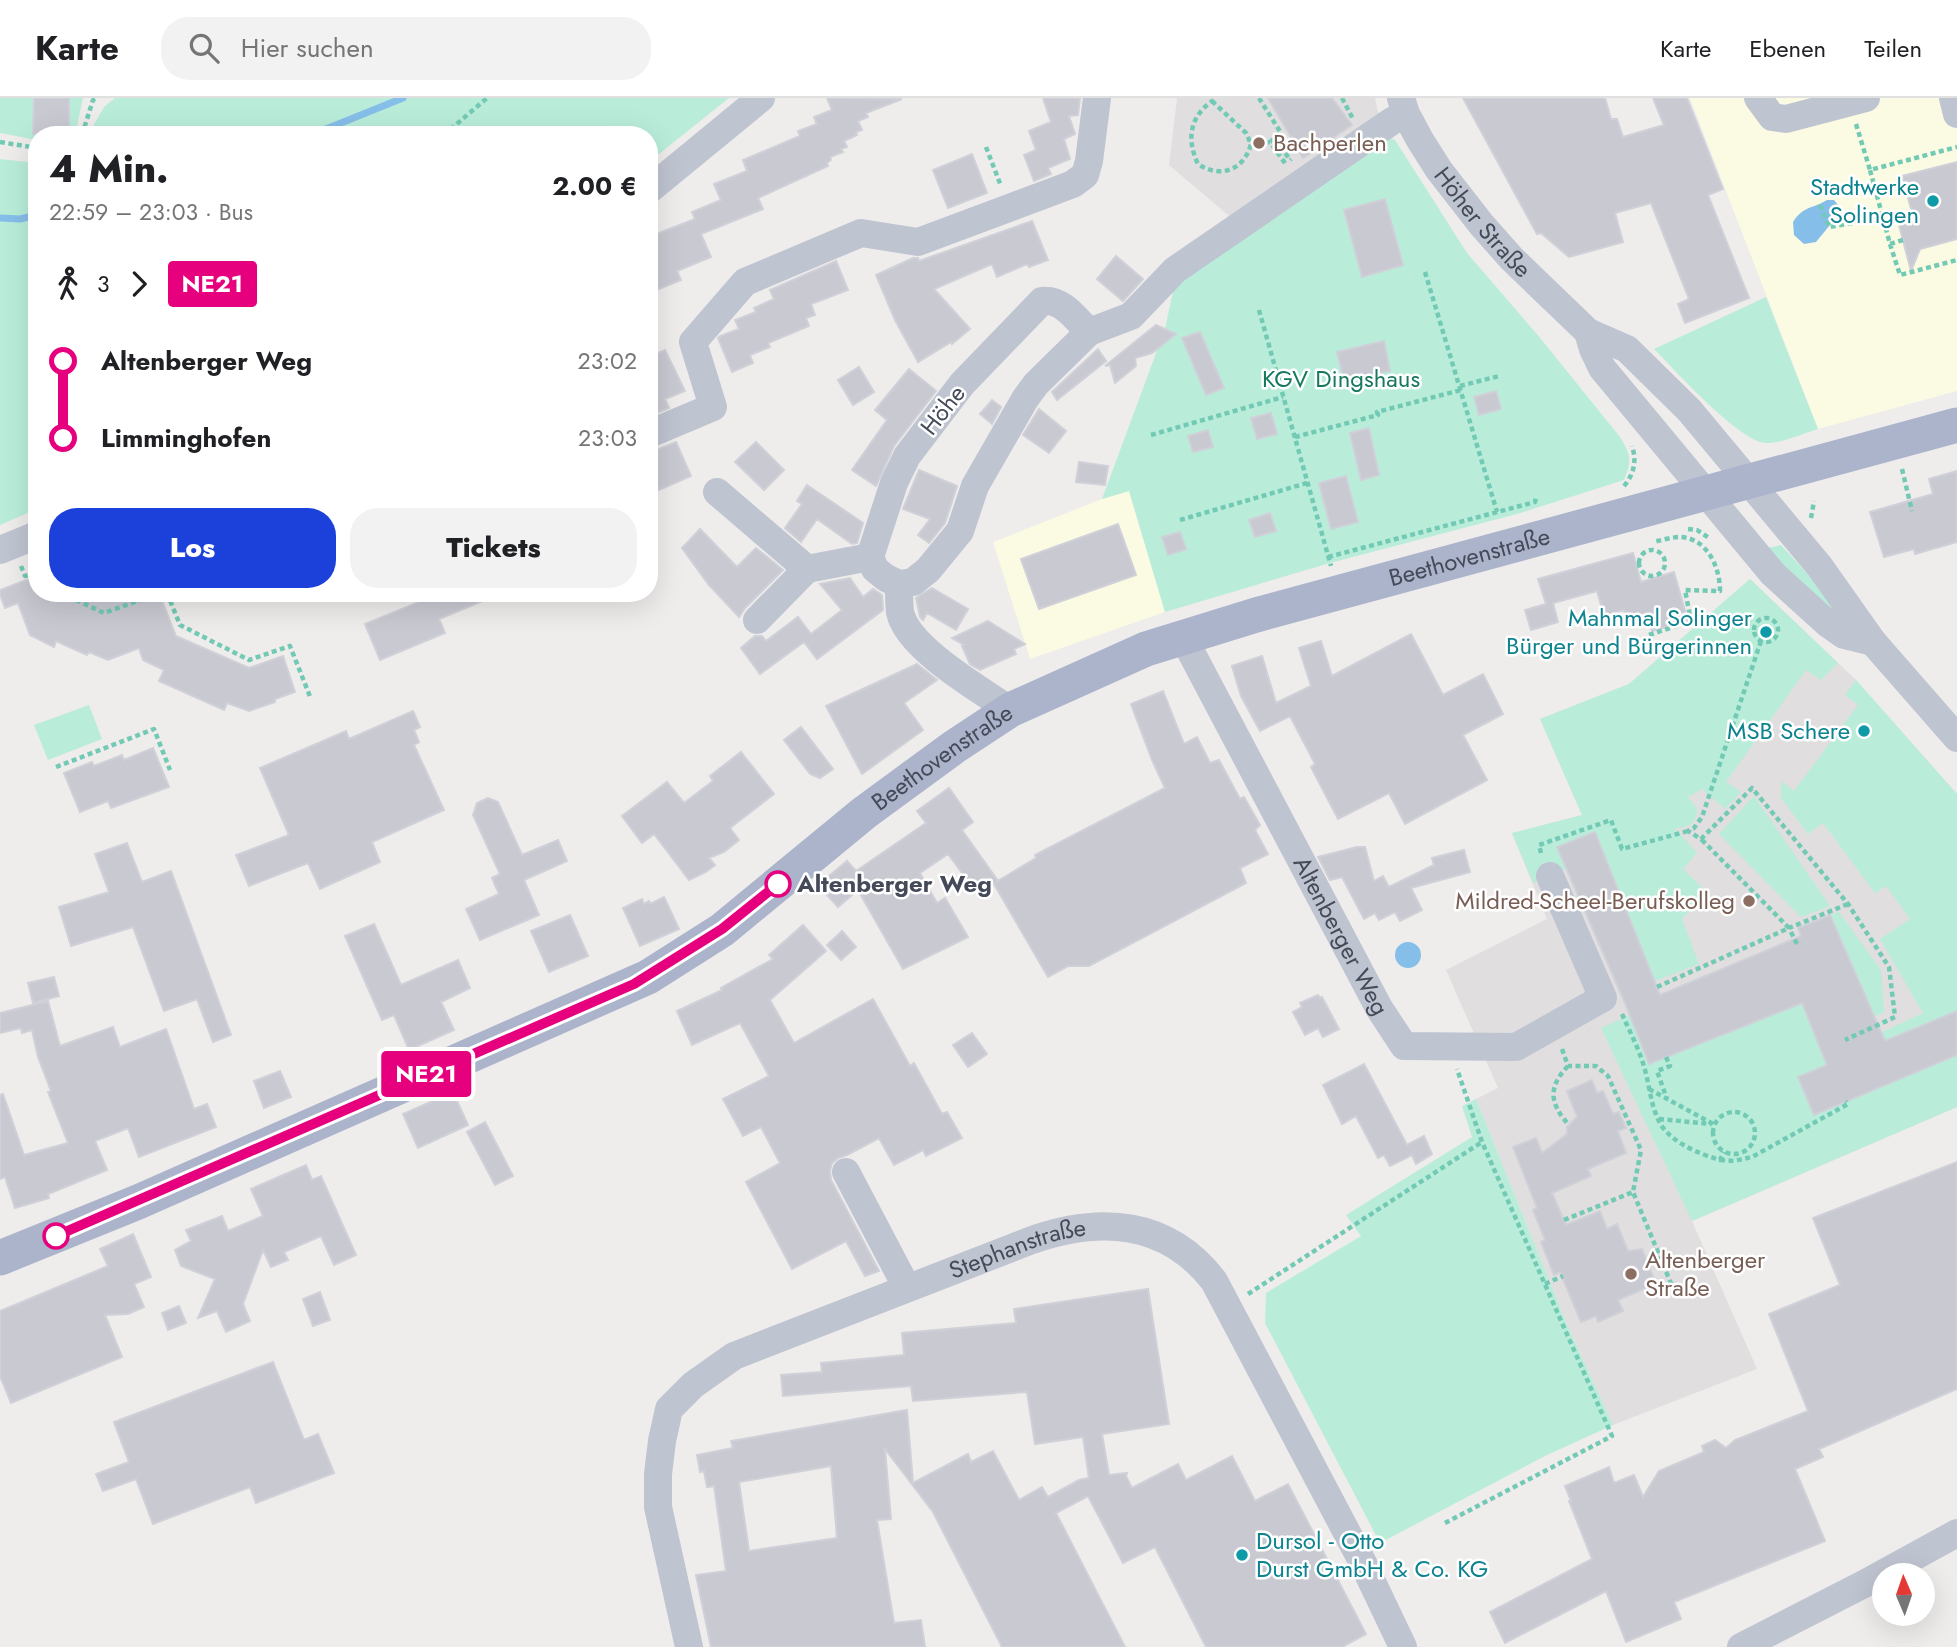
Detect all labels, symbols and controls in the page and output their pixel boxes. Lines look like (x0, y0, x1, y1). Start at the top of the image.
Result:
search box (161, 17, 651, 80)
text: Karte (35, 25, 119, 72)
icon: search (185, 29, 223, 67)
text: Hier suchen (241, 29, 374, 67)
text: Karte (1660, 31, 1711, 66)
text: Ebenen (1749, 31, 1826, 66)
text: Teilen (1864, 31, 1922, 66)
place label: Bachperlen (1273, 125, 1387, 160)
marker: Bachperlen (1251, 135, 1267, 151)
text: 4 Min. (49, 141, 169, 196)
street label: Höher Straße (1426, 159, 1539, 286)
text: 2.00 € (552, 167, 637, 205)
place label: Stadtwerke Solingen (1810, 169, 1919, 232)
marker: Stadtwerke Solingen (1925, 193, 1941, 209)
text: 22:59 – 23:03 · Bus (49, 195, 253, 229)
icon: walk (49, 265, 87, 303)
icon: forward (120, 265, 158, 303)
text: NE21 (182, 266, 243, 301)
text: 3 (97, 267, 110, 301)
text: Altenberger Weg (101, 342, 312, 380)
text: 23:02 (578, 344, 637, 378)
park label: KGV Dingshaus (1262, 361, 1420, 396)
street label: Höhe (912, 377, 973, 442)
text: Limminghofen (101, 419, 271, 457)
text: 23:03 (578, 421, 637, 455)
button: Los (49, 508, 336, 588)
button: Tickets (350, 508, 637, 588)
street label: Beethovenstraße (1385, 518, 1554, 595)
place label: Mahnmal Solinger Bürger und Bürgerinnen (1506, 600, 1753, 663)
marker: Mahnmal Solinger Bürger und Bürgerinnen (1758, 624, 1774, 640)
street label: Beethovenstraße (864, 695, 1019, 819)
place label: MSB Schere (1727, 713, 1850, 748)
marker: MSB Schere (1856, 723, 1872, 739)
street label: Altenberger Weg (1285, 850, 1398, 1021)
place label: Altenberger Weg (796, 866, 992, 901)
marker: Altenberger Weg (765, 871, 791, 897)
place label: Mildred-Scheel-Berufskolleg (1455, 883, 1735, 918)
marker: Mildred-Scheel-Berufskolleg (1741, 893, 1757, 909)
line badge: NE21 (377, 1051, 475, 1097)
text: NE21 (395, 1056, 457, 1091)
street label: Stephanstraße (944, 1209, 1088, 1288)
unlabelled marker (43, 1223, 69, 1249)
place label: Altenberger Straße (1645, 1242, 1766, 1305)
marker: Altenberger Straße (1623, 1266, 1639, 1282)
place label: Dursol - Otto Durst GmbH & Co. KG (1256, 1523, 1488, 1586)
marker: Dursol - Otto Durst GmbH & Co. KG (1234, 1547, 1250, 1563)
north arrow (1872, 1563, 1936, 1626)
map controls (1872, 1563, 1935, 1626)

